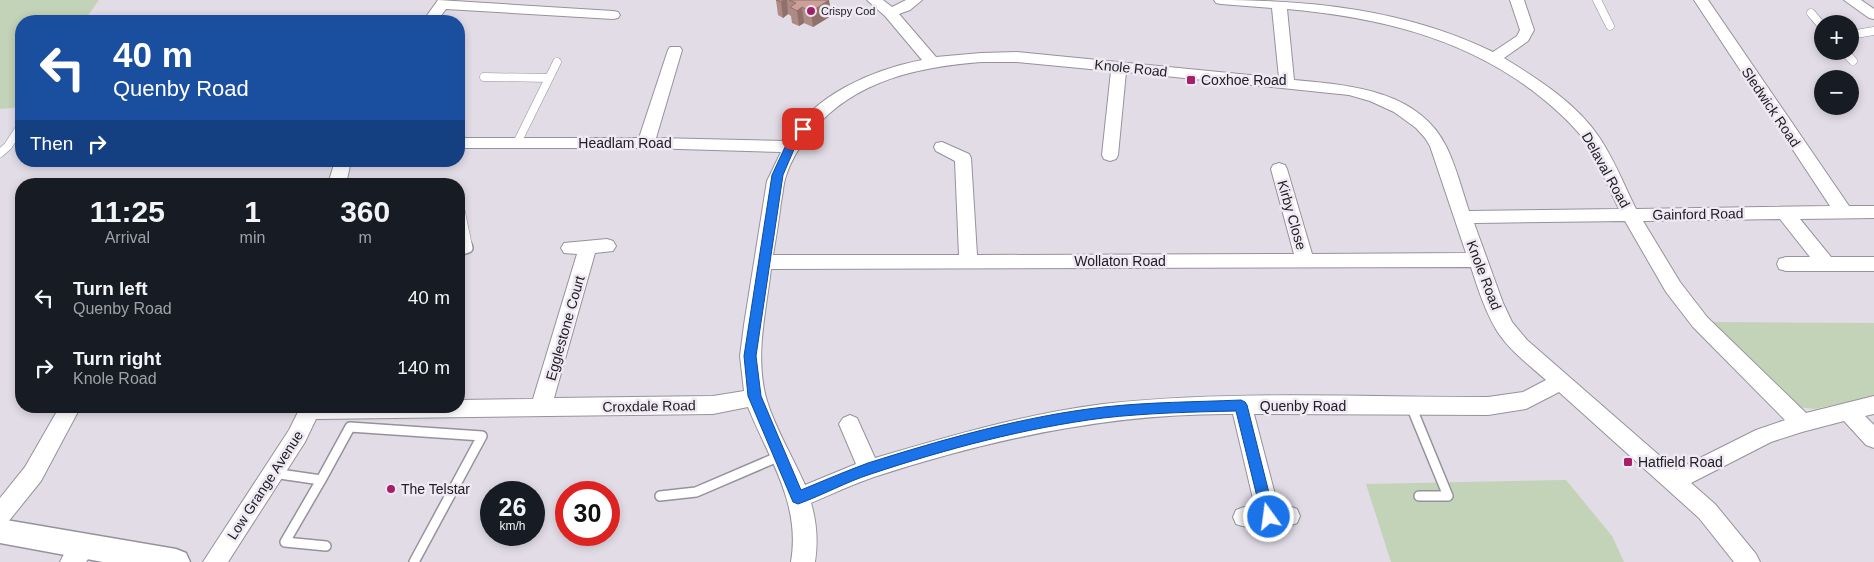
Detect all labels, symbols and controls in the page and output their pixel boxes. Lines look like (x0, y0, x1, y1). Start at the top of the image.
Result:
marker: Crispy Cod (805, 5, 817, 17)
place label: Crispy Cod (821, 5, 875, 17)
map controls (1814, 15, 1859, 115)
button: + (1814, 15, 1859, 60)
icon: left (30, 35, 95, 100)
text: 40 m (113, 35, 193, 74)
street label: Knole Road (1094, 56, 1168, 80)
street label: Sledwick Road (1738, 64, 1804, 150)
button: − (1814, 70, 1859, 115)
place label: Coxhoe Road (1201, 72, 1287, 88)
marker: Coxhoe Road (1185, 74, 1197, 86)
text: Quenby Road (113, 76, 249, 101)
pin (782, 108, 824, 150)
icon: arrive (789, 115, 817, 143)
street label: Delaval Road (1579, 129, 1633, 211)
icon: right (83, 130, 111, 158)
text: Then (30, 133, 73, 154)
street label: Headlam Road (578, 135, 672, 151)
street label: Kirby Close (1274, 178, 1310, 252)
text: 11:25 (90, 195, 165, 228)
text: 1 (244, 195, 261, 228)
text: 360 (340, 195, 390, 228)
street label: Gainford Road (1652, 205, 1744, 223)
text: Arrival (105, 229, 150, 246)
text: min (240, 229, 265, 246)
text: m (359, 229, 372, 246)
street label: Knole Road (1463, 238, 1505, 312)
street label: Wollaton Road (1074, 253, 1166, 269)
street label: Egglestone Court (542, 274, 588, 382)
text: Turn left (73, 278, 148, 299)
icon: left (30, 284, 58, 312)
text: 40 m (408, 287, 450, 308)
text: Quenby Road (73, 300, 172, 317)
text: Turn right (73, 348, 161, 369)
icon: right (30, 354, 58, 382)
text: 140 m (397, 357, 450, 378)
text: Knole Road (73, 370, 157, 387)
street label: Croxdale Road (602, 397, 696, 415)
street label: Quenby Road (1260, 398, 1346, 414)
street label: Low Grange Avenue (224, 427, 306, 542)
place label: Hatfield Road (1638, 454, 1723, 470)
marker: Hatfield Road (1622, 456, 1634, 468)
place label: The Telstar (401, 481, 470, 497)
speed limit sign: 30 (555, 481, 620, 546)
marker: The Telstar (385, 483, 397, 495)
position arrow (1242, 490, 1294, 542)
text: 26 (499, 493, 526, 521)
text: km/h (499, 519, 526, 533)

